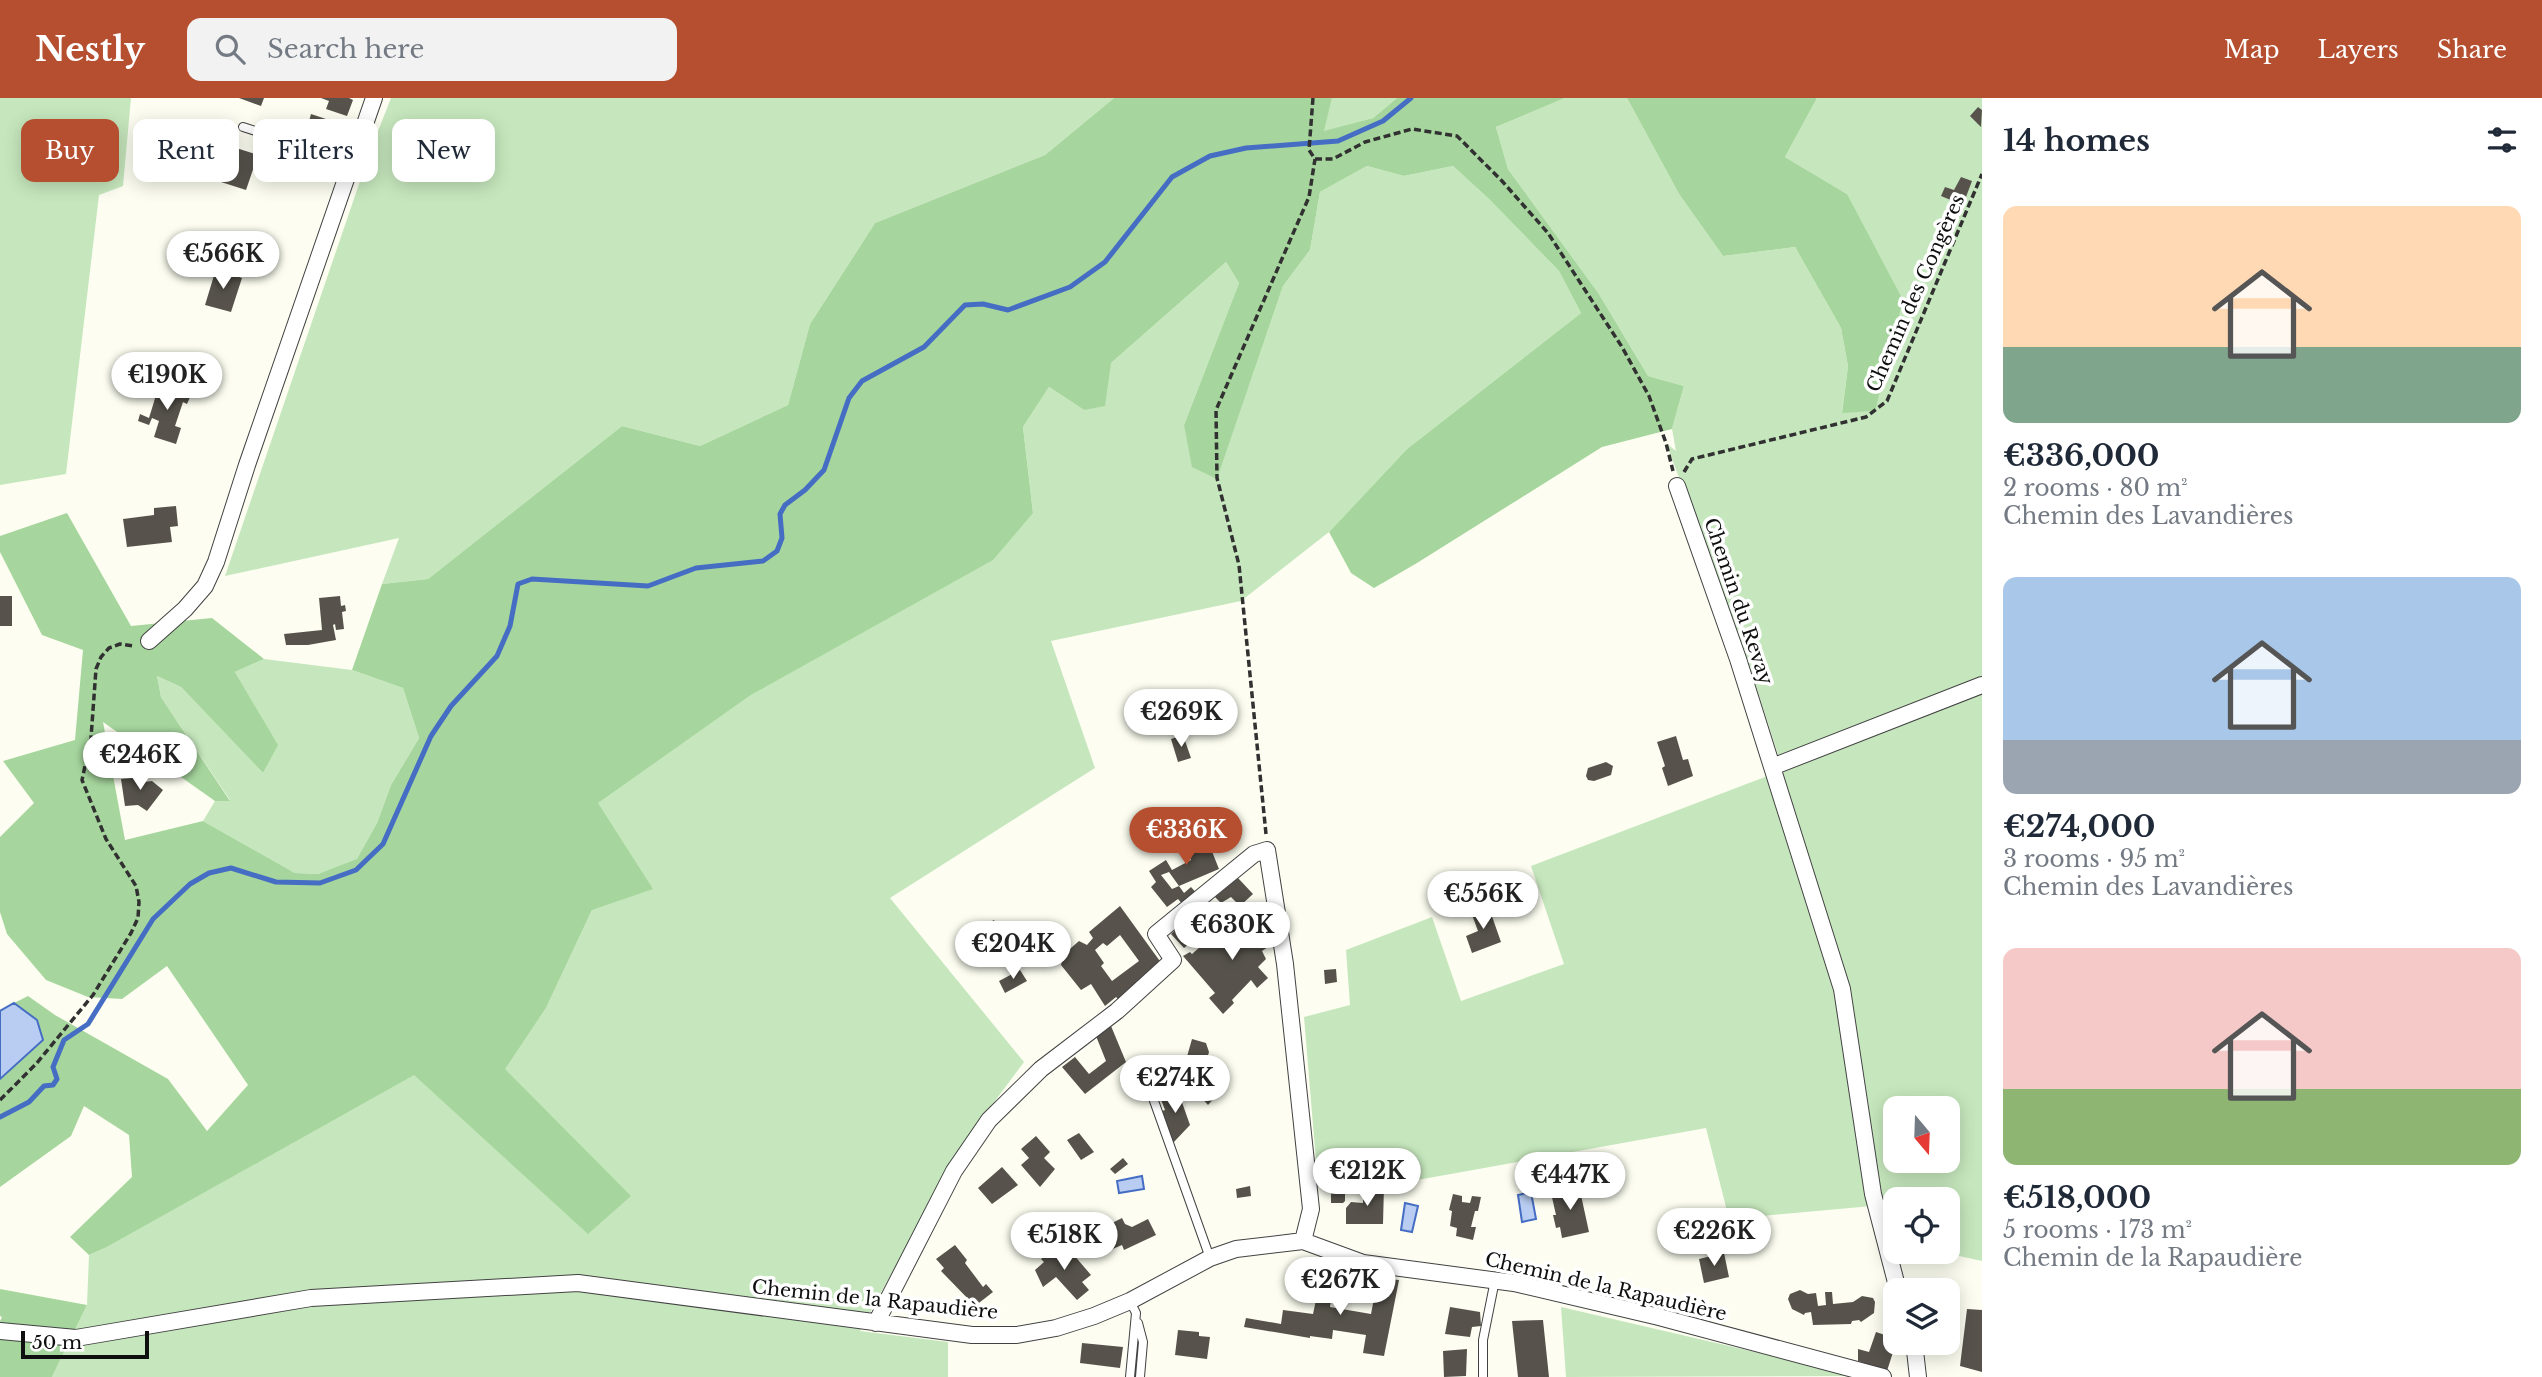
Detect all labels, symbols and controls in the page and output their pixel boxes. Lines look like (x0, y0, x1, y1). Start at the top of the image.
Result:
search box (187, 18, 677, 81)
text: Nestly (35, 29, 145, 70)
icon: search (211, 30, 249, 68)
text: Search here (267, 33, 424, 65)
text: Map (2224, 35, 2280, 64)
text: Layers (2318, 35, 2399, 64)
text: Share (2437, 35, 2507, 64)
chip: Buy (21, 119, 119, 182)
chip: Rent (133, 119, 239, 182)
chip: Filters (253, 119, 378, 182)
chip: New (392, 119, 495, 182)
icon: filters (2483, 121, 2521, 159)
text: 14 homes (2003, 122, 2150, 159)
street label: Chemin des Congères (1861, 191, 1969, 395)
pin: €566K (174, 232, 272, 291)
text: €566K (182, 240, 264, 268)
icon: home (2199, 251, 2325, 377)
pin: €190K (118, 352, 216, 412)
text: €190K (127, 361, 207, 389)
text: €336,000 (2003, 437, 2160, 474)
text: 2 rooms · 80 m² (2003, 474, 2188, 502)
text: Chemin des Lavandières (2003, 502, 2293, 530)
street label: Chemin du Revay (1699, 515, 1778, 688)
icon: home (2199, 622, 2325, 748)
pin: €269K (1132, 690, 1230, 749)
text: €269K (1140, 698, 1222, 726)
pin: €246K (91, 732, 189, 792)
text: €246K (99, 741, 181, 769)
pin: €336K (1137, 808, 1235, 867)
text: €274,000 (2003, 808, 2155, 845)
text: €336K (1145, 816, 1227, 844)
text: 3 rooms · 95 m² (2003, 845, 2185, 873)
pin: €556K (1434, 872, 1532, 931)
text: Chemin des Lavandières (2003, 873, 2293, 901)
text: €556K (1443, 880, 1523, 908)
pin: €630K (1183, 902, 1281, 962)
text: €630K (1190, 911, 1274, 939)
pin: €204K (964, 922, 1062, 981)
text: €204K (971, 930, 1055, 958)
icon: home (2199, 993, 2325, 1119)
pin: €274K (1126, 1056, 1224, 1115)
text: €274K (1136, 1064, 1214, 1092)
north arrow (1883, 1096, 1960, 1172)
map controls (1883, 1096, 1960, 1355)
pin: €212K (1318, 1148, 1416, 1208)
pin: €447K (1521, 1152, 1619, 1212)
text: €212K (1329, 1157, 1405, 1185)
text: €447K (1531, 1161, 1609, 1189)
text: €518,000 (2003, 1179, 2151, 1216)
button: locate (1883, 1187, 1960, 1264)
pin: €226K (1665, 1208, 1763, 1268)
pin: €518K (1015, 1212, 1113, 1272)
text: 5 rooms · 173 m² (2003, 1216, 2192, 1244)
text: €226K (1673, 1217, 1755, 1245)
text: €518K (1027, 1221, 1101, 1249)
text: Chemin de la Rapaudière (2003, 1244, 2302, 1272)
street label: Chemin de la Rapaudière (1483, 1247, 1729, 1326)
pin: €267K (1291, 1258, 1389, 1317)
text: €267K (1301, 1266, 1379, 1294)
street label: Chemin de la Rapaudière (751, 1275, 999, 1324)
button: layers (1883, 1278, 1960, 1355)
scale bar (21, 1328, 149, 1360)
text: 50 m (32, 1331, 82, 1354)

